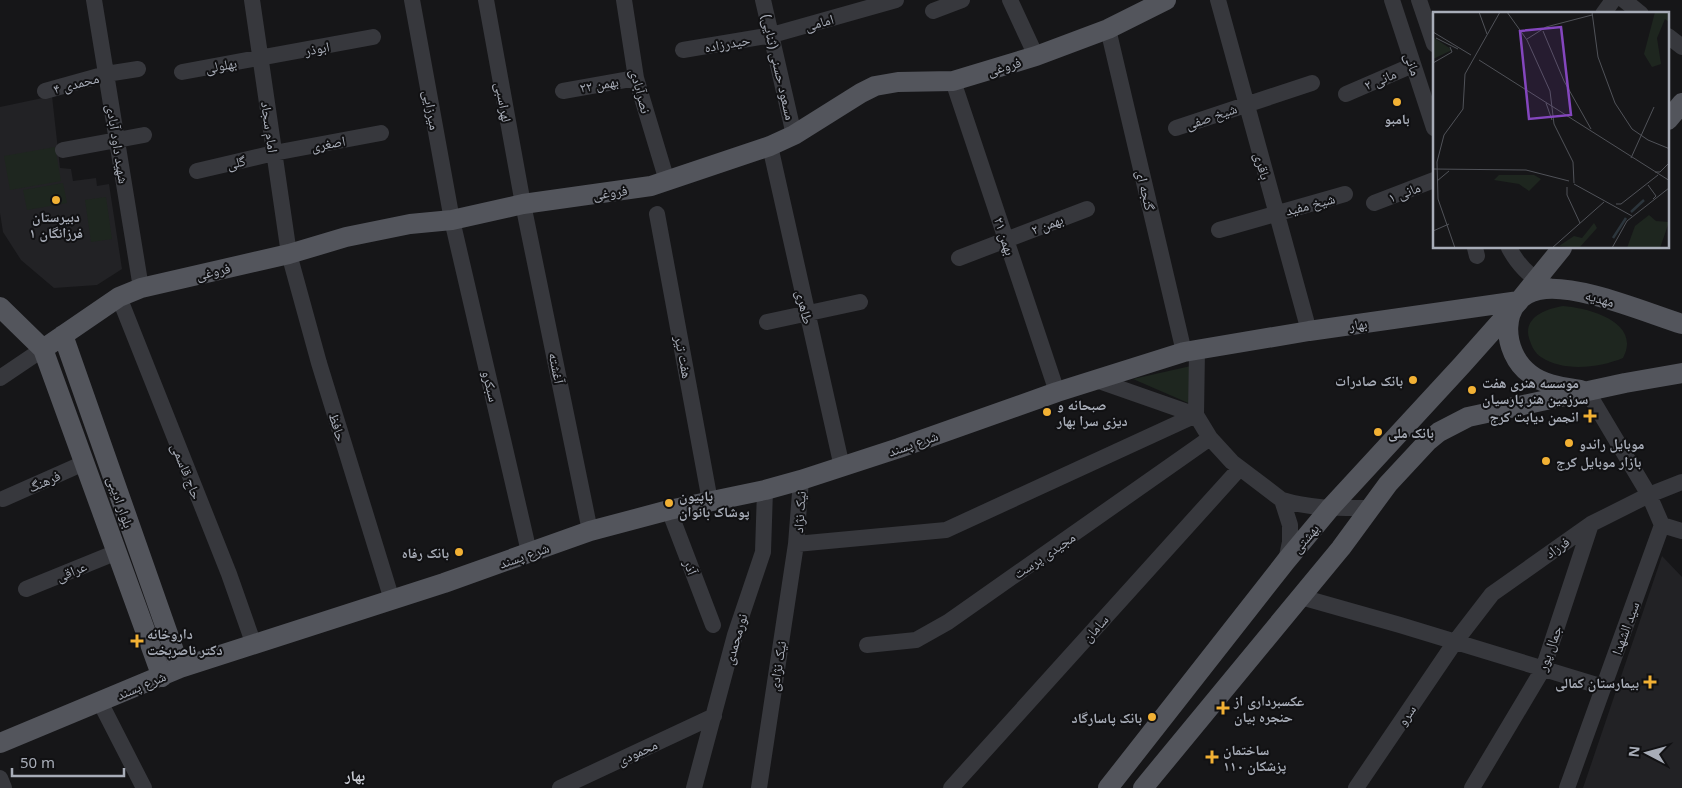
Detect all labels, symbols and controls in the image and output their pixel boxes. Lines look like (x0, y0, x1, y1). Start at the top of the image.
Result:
street label: امامی (802, 9, 836, 35)
street label: مسعود حسنی (ثنایی) (758, 12, 800, 122)
inset map (1433, 12, 1670, 249)
street label: حیدرزاده (703, 30, 752, 56)
street label: ابوذر (302, 36, 331, 60)
street label: مانی (1400, 50, 1426, 78)
street label: فروغی (985, 52, 1024, 80)
street label: بهلولی (204, 53, 238, 77)
street label: مانی ۲ (1361, 64, 1399, 94)
street label: نصرآبادی (626, 67, 656, 116)
street label: محمدی ۴ (51, 68, 101, 98)
street label: ۲۲ بهمن (578, 71, 620, 97)
street label: لهراسبی (491, 81, 517, 123)
street label: میرزایی (419, 89, 445, 131)
marker: بامبو (1391, 96, 1403, 108)
street label: شیخ صفی (1183, 98, 1240, 135)
street label: امام سجاد (256, 100, 283, 154)
street label: شهید داود آبادی (102, 103, 134, 185)
place label: بامبو (1384, 109, 1410, 128)
street label: اصغری (309, 131, 347, 155)
street label: باقری (1250, 150, 1276, 182)
street label: گلی (225, 151, 248, 173)
street label: گنجه ای (1132, 168, 1160, 212)
street label: مانی ۱ (1385, 177, 1423, 207)
street label: فروغی (591, 180, 629, 204)
street label: شیخ مفید (1283, 188, 1337, 221)
marker: دبیرستان فرزانگان ۱ (50, 194, 62, 206)
place label: دبیرستان فرزانگان ۱ (29, 207, 83, 242)
street label: بهمن ۲ (1028, 209, 1066, 239)
street label: ۲۱ بهمن (990, 214, 1020, 258)
street label: فروغی (194, 258, 232, 284)
street label: مهدیه (1583, 285, 1617, 311)
street label: طاهری (792, 288, 818, 326)
street label: بهار (1347, 313, 1368, 335)
street label: هفت تیر (670, 333, 697, 380)
street label: آغشته (545, 351, 569, 385)
street label: سبکرو (478, 368, 504, 404)
place label: بانک صادرات (1335, 371, 1403, 390)
place label: موسسه هنری هفت سرزمین هنر پارسیان (1482, 373, 1588, 408)
marker: بانک صادرات (1407, 374, 1419, 386)
marker: موسسه هنری هفت سرزمین هنر پارسیان (1466, 384, 1478, 396)
place label: صبحانه و دیزی سرا بهار (1056, 395, 1128, 430)
marker: صبحانه و دیزی سرا بهار (1041, 406, 1053, 418)
place label: انجمن دیابت کرج (1489, 407, 1579, 426)
marker: انجمن دیابت کرج (1583, 409, 1597, 423)
street label: حافظ (325, 410, 351, 444)
place label: بانک ملی (1388, 423, 1434, 442)
street label: شرع پسند (885, 426, 941, 461)
marker: بانک ملی (1372, 426, 1384, 438)
place label: موبایل راندو (1579, 434, 1644, 453)
marker: موبایل راندو (1563, 437, 1575, 449)
street label: حاج قاسمی (166, 440, 207, 502)
place label: بازار موبایل کرج (1556, 452, 1642, 471)
marker: بازار موبایل کرج (1540, 455, 1552, 467)
street label: فرهنگ (25, 465, 63, 497)
street label: بلوار ادیبی (103, 473, 139, 531)
place label: پاپیون پوشاک بانوان (679, 486, 750, 521)
street label: نیک نژاد (788, 490, 810, 534)
marker: پاپیون پوشاک بانوان (663, 497, 675, 509)
street label: بهشتى (1287, 519, 1323, 557)
street label: مجیدی پرست (1009, 527, 1079, 583)
street label: فرزاد (1541, 532, 1573, 562)
street label: شرع پسند (496, 538, 552, 573)
place label: بانک رفاه (402, 543, 449, 562)
marker: بانک رفاه (453, 546, 465, 558)
street label: عراقی (53, 556, 89, 586)
street label: آذر (679, 556, 703, 578)
street label: سید الشهدا (1607, 599, 1643, 657)
street label: سامان (1078, 610, 1112, 646)
street label: نورمحمدی (719, 611, 751, 667)
street label: جمال پور (1532, 623, 1566, 674)
place label: داروخانه دکتر ناصربخت (147, 624, 223, 659)
marker: داروخانه دکتر ناصربخت (131, 635, 143, 647)
street label: نیک نژادی (764, 639, 790, 693)
street label: شرع پسند (113, 666, 169, 705)
place label: بیمارستان کمالی (1555, 673, 1639, 692)
marker: بیمارستان کمالی (1643, 675, 1657, 689)
place label: عکسبرداری از حنجره بیان (1233, 691, 1304, 726)
marker: عکسبرداری از حنجره بیان (1216, 701, 1230, 715)
street label: سرو (1392, 701, 1420, 729)
place label: بانک پاسارگاد (1072, 708, 1142, 727)
marker: بانک پاسارگاد (1146, 711, 1158, 723)
north arrow (1622, 728, 1672, 778)
street label: محمودی (614, 734, 660, 770)
place label: ساختمان پزشکان ۱۱۰ (1223, 740, 1286, 775)
text: N (1624, 745, 1644, 758)
scale bar (12, 746, 125, 778)
marker: ساختمان پزشکان ۱۱۰ (1205, 750, 1219, 764)
text: 50 m (20, 752, 55, 772)
district label: بهار (344, 765, 365, 785)

